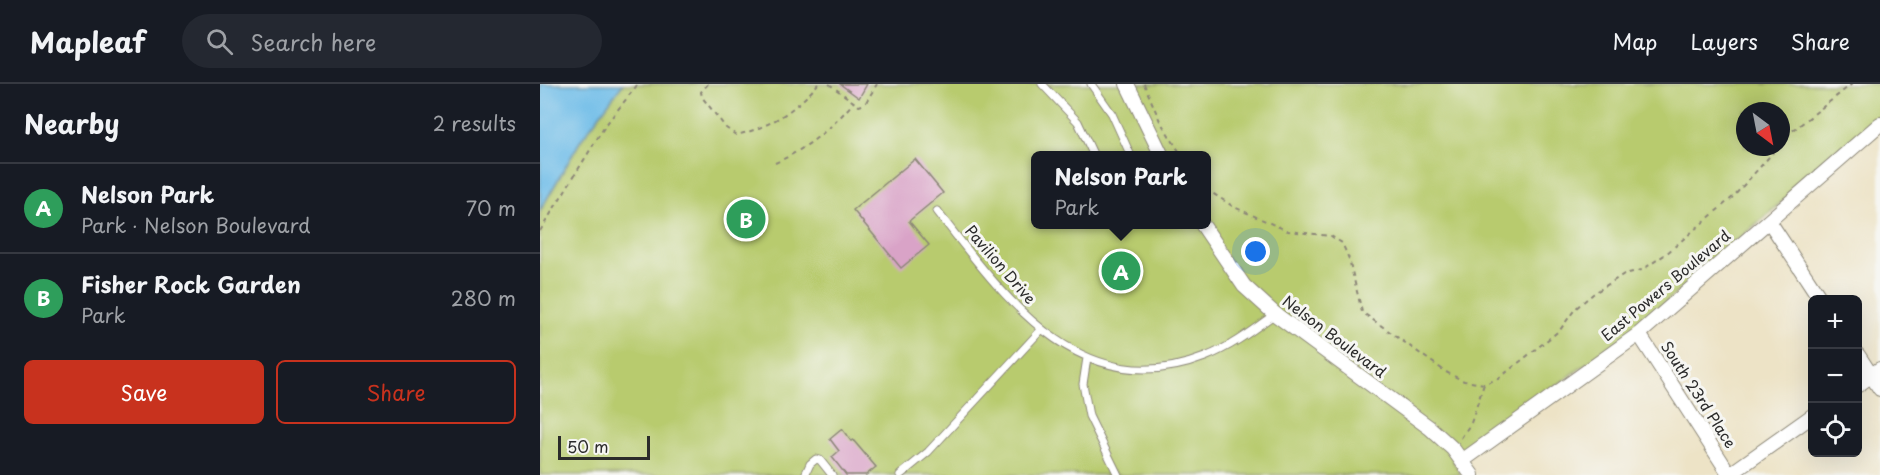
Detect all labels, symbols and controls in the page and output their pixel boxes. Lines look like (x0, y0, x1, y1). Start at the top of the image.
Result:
search box (182, 14, 602, 68)
text: Mapleaf (30, 20, 146, 63)
icon: search (203, 25, 236, 58)
text: Search here (251, 25, 376, 58)
text: Map (1613, 25, 1657, 57)
text: Layers (1690, 25, 1758, 57)
text: Share (1791, 25, 1850, 57)
north arrow (1736, 102, 1790, 156)
text: Nearby (24, 104, 119, 143)
text: 2 results (433, 108, 516, 138)
popup (1031, 151, 1211, 229)
text: Nelson Park (1054, 159, 1188, 192)
text: Nelson Park (81, 177, 214, 210)
text: Park (1054, 192, 1099, 222)
text: A (36, 193, 51, 223)
text: 70 m (466, 193, 516, 223)
pin: B (726, 196, 766, 242)
text: Park · Nelson Boulevard (81, 210, 311, 240)
street label: Pavilion Drive (960, 220, 1042, 309)
street label: East Powers Boulevard (1595, 224, 1735, 346)
your location (1241, 237, 1270, 266)
pin: A (1102, 248, 1140, 294)
text: Fisher Rock Garden (81, 267, 301, 300)
text: B (37, 283, 50, 313)
text: 280 m (451, 283, 516, 313)
street label: Nelson Boulevard (1278, 289, 1392, 383)
map controls (1808, 295, 1862, 457)
button: + (1808, 295, 1862, 349)
text: Park (81, 300, 126, 330)
street label: South 23rd Place (1656, 336, 1743, 452)
button: − (1808, 349, 1862, 403)
button: Save (24, 360, 264, 424)
button: Share (276, 360, 516, 424)
button: locate (1808, 403, 1862, 457)
scale bar (558, 433, 650, 460)
text: 50 m (567, 434, 608, 458)

